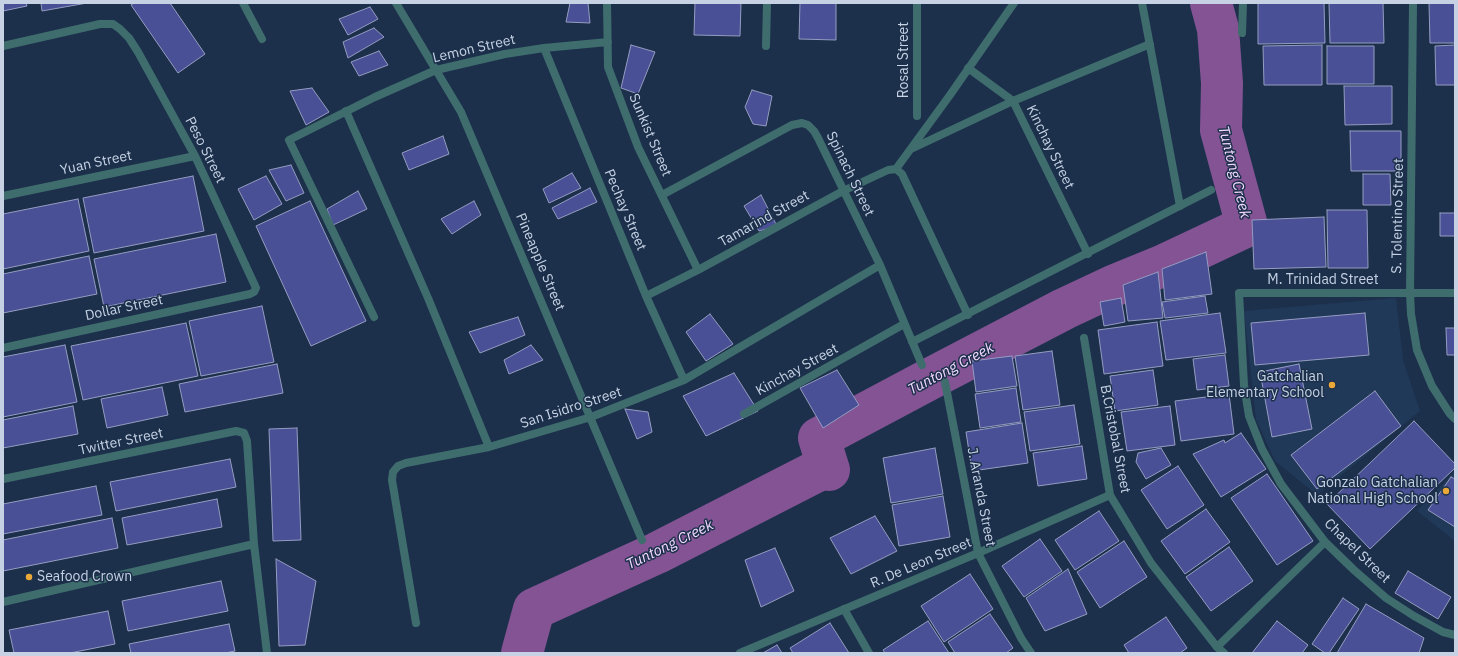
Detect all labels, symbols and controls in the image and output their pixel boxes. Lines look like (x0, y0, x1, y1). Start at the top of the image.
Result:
street label: Rosal Street (896, 22, 912, 98)
street label: Lemon Street (431, 31, 517, 67)
street label: Sunkist Street (625, 91, 675, 179)
street label: Kinchay Street (1022, 102, 1078, 192)
street label: Peso Street (181, 114, 229, 186)
water label: Tuntong Creek (1214, 124, 1254, 220)
street label: Spinach Street (822, 129, 878, 219)
street label: Yuan Street (59, 147, 133, 179)
street label: S. Tolentino Street (1389, 158, 1407, 274)
street label: Pechay Street (600, 167, 650, 253)
street label: Tamarind Street (716, 187, 812, 251)
street label: Pineapple Street (512, 211, 568, 313)
street label: M. Trinidad Street (1267, 272, 1379, 288)
street label: Dollar Street (84, 292, 164, 324)
water label: Tuntong Creek (905, 339, 997, 399)
street label: Kinchay Street (753, 340, 841, 400)
place label: Gatchalian Elementary School (1206, 369, 1324, 402)
marker: Gatchalian Elementary School (1327, 380, 1337, 390)
street label: B.Cristobal Street (1096, 383, 1134, 495)
street label: San Isidro Street (518, 384, 624, 432)
street label: Twitter Street (77, 425, 165, 459)
street label: J. Aranda Street (963, 446, 999, 548)
place label: Gonzalo Gatchalian National High School (1307, 475, 1438, 508)
marker: Gonzalo Gatchalian National High School (1441, 486, 1451, 496)
street label: Chapel Street (1320, 515, 1394, 587)
water label: Tuntong Creek (624, 516, 716, 574)
street label: R. De Leon Street (868, 534, 974, 592)
place label: Seafood Crown (37, 569, 132, 585)
marker: Seafood Crown (24, 572, 34, 582)

